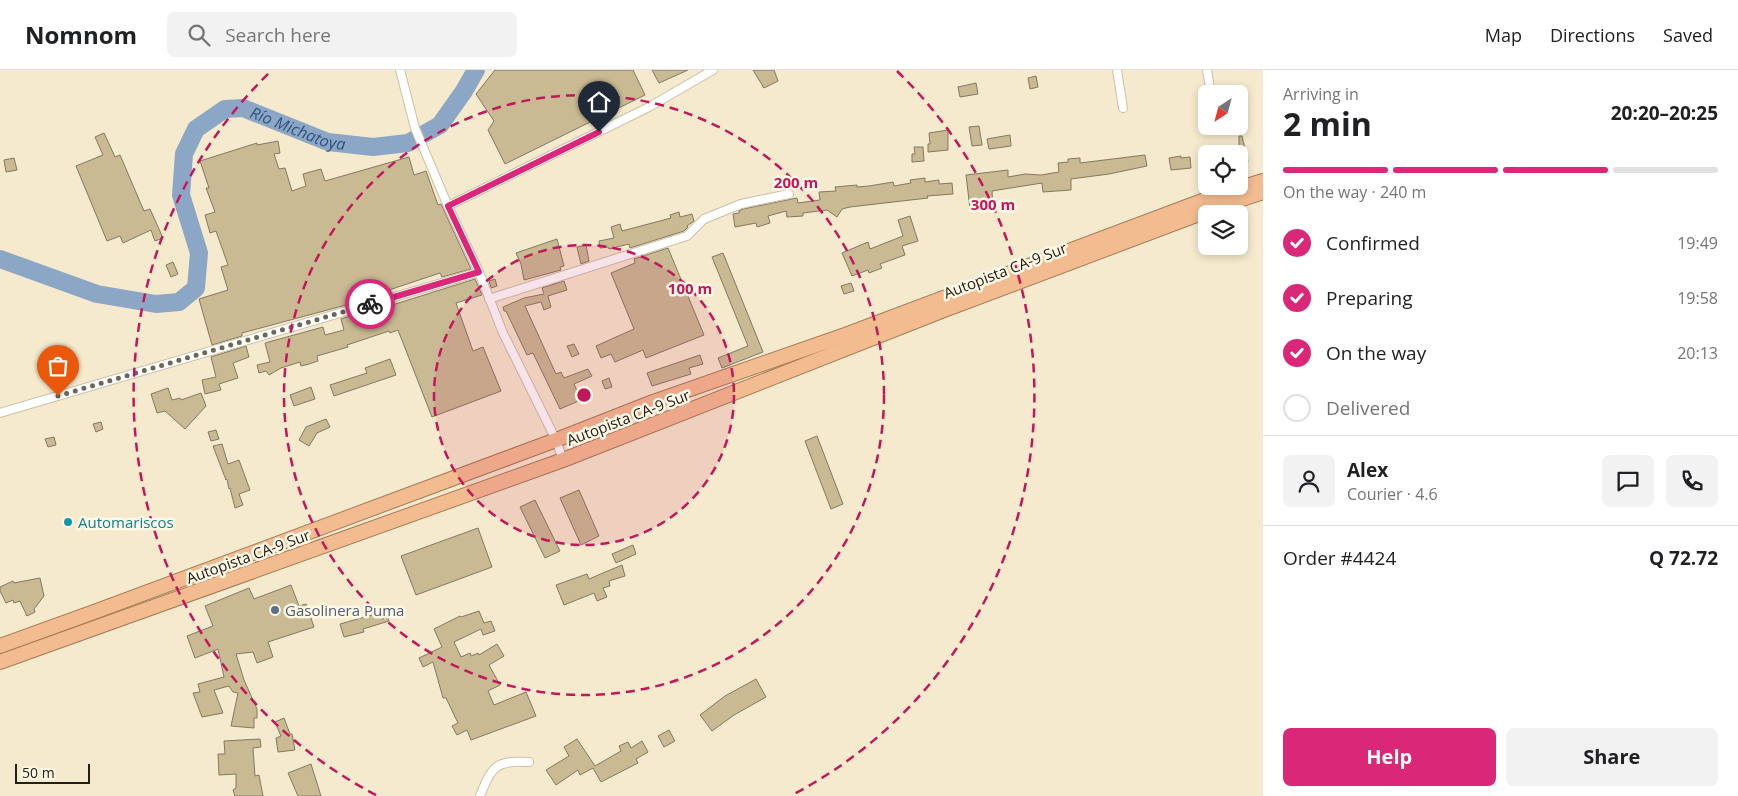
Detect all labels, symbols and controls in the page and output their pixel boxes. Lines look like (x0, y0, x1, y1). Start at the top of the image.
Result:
search box (167, 12, 517, 57)
text: Nomnom (25, 18, 137, 51)
icon: search (185, 21, 213, 49)
text: Search here (225, 22, 331, 48)
text: Map (1485, 23, 1522, 47)
text: Directions (1550, 23, 1635, 47)
text: Saved (1663, 23, 1713, 47)
pin (578, 81, 620, 132)
text: Arriving in (1283, 83, 1359, 105)
north arrow (1198, 85, 1248, 135)
map controls (1198, 85, 1248, 255)
icon: home (585, 88, 613, 116)
text: 20:20–20:25 (1611, 100, 1718, 126)
water label: Río Michatoya (247, 101, 347, 155)
text: 2 min (1283, 102, 1372, 145)
button: locate (1198, 145, 1248, 195)
text: 200 m (774, 172, 818, 192)
text: On the way · 240 m (1283, 181, 1426, 203)
text: 300 m (971, 194, 1015, 214)
button: layers (1198, 205, 1248, 255)
icon: check (1283, 229, 1311, 257)
text: Confirmed (1326, 230, 1420, 256)
text: 19:49 (1677, 232, 1718, 254)
street label: Autopista CA-9 Sur (940, 237, 1070, 303)
text: 100 m (668, 278, 712, 298)
courier (345, 279, 395, 329)
icon: check (1283, 284, 1311, 312)
text: Preparing (1326, 285, 1413, 311)
text: 19:58 (1677, 287, 1718, 309)
icon: bike (356, 290, 384, 318)
icon: check (1283, 339, 1311, 367)
text: On the way (1326, 340, 1426, 366)
text: 20:13 (1677, 342, 1718, 364)
pin (37, 345, 79, 396)
icon: bag (44, 352, 72, 380)
street label: Autopista CA-9 Sur (563, 384, 693, 450)
centre of rings (575, 386, 593, 404)
text: Delivered (1326, 395, 1410, 421)
button: person (1283, 455, 1335, 507)
button: chat (1602, 455, 1654, 507)
button: phone (1666, 455, 1718, 507)
text: Alex (1347, 457, 1388, 483)
text: Courier · 4.6 (1347, 483, 1438, 505)
place label: Automariscos (78, 512, 174, 532)
marker: Automariscos (62, 516, 74, 528)
street label: Autopista CA-9 Sur (183, 524, 313, 588)
text: Order #4424 (1283, 545, 1396, 571)
text: Q 72.72 (1649, 545, 1718, 571)
place label: Gasolinera Puma (285, 600, 404, 620)
marker: Gasolinera Puma (269, 604, 281, 616)
button: Help (1283, 728, 1496, 786)
button: Share (1506, 728, 1718, 786)
scale bar (15, 761, 90, 784)
text: 50 m (22, 763, 55, 782)

